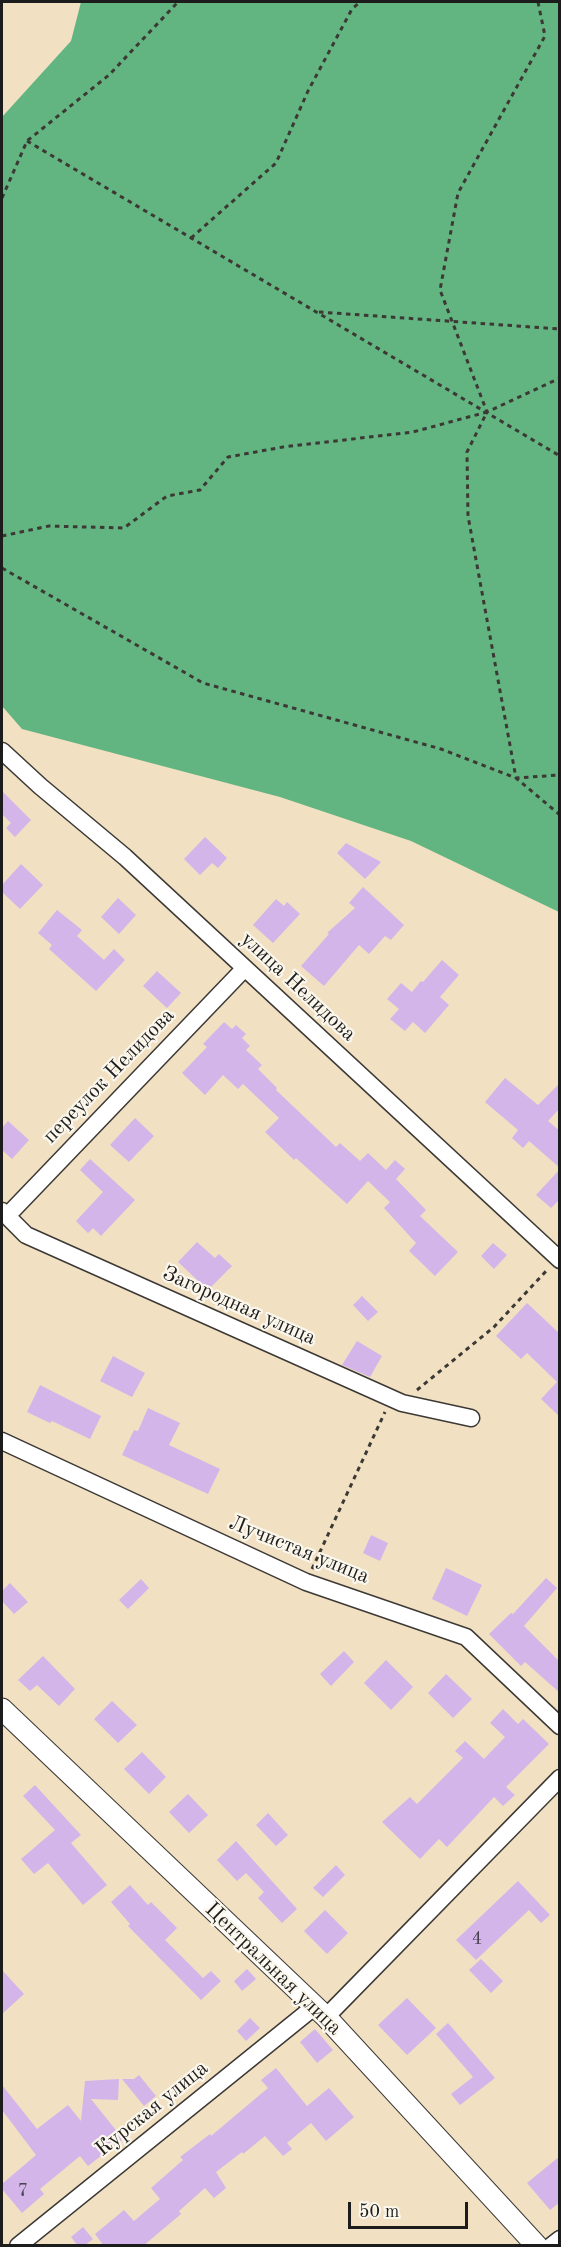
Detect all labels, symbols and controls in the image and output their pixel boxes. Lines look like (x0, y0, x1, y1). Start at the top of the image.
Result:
street label: улица Нелидова (235, 927, 361, 1047)
street label: переулок Нелидова (38, 1003, 180, 1149)
street label: Загородная улица (158, 1261, 320, 1351)
street label: Лучистая улица (225, 1510, 373, 1590)
street label: Центральная улица (199, 1897, 347, 2041)
house number: 4 (472, 1928, 482, 1950)
street label: Курская улица (90, 2056, 214, 2162)
house number: 7 (18, 2180, 28, 2202)
scale bar (351, 2190, 471, 2228)
text: 50 m (359, 2203, 399, 2221)

